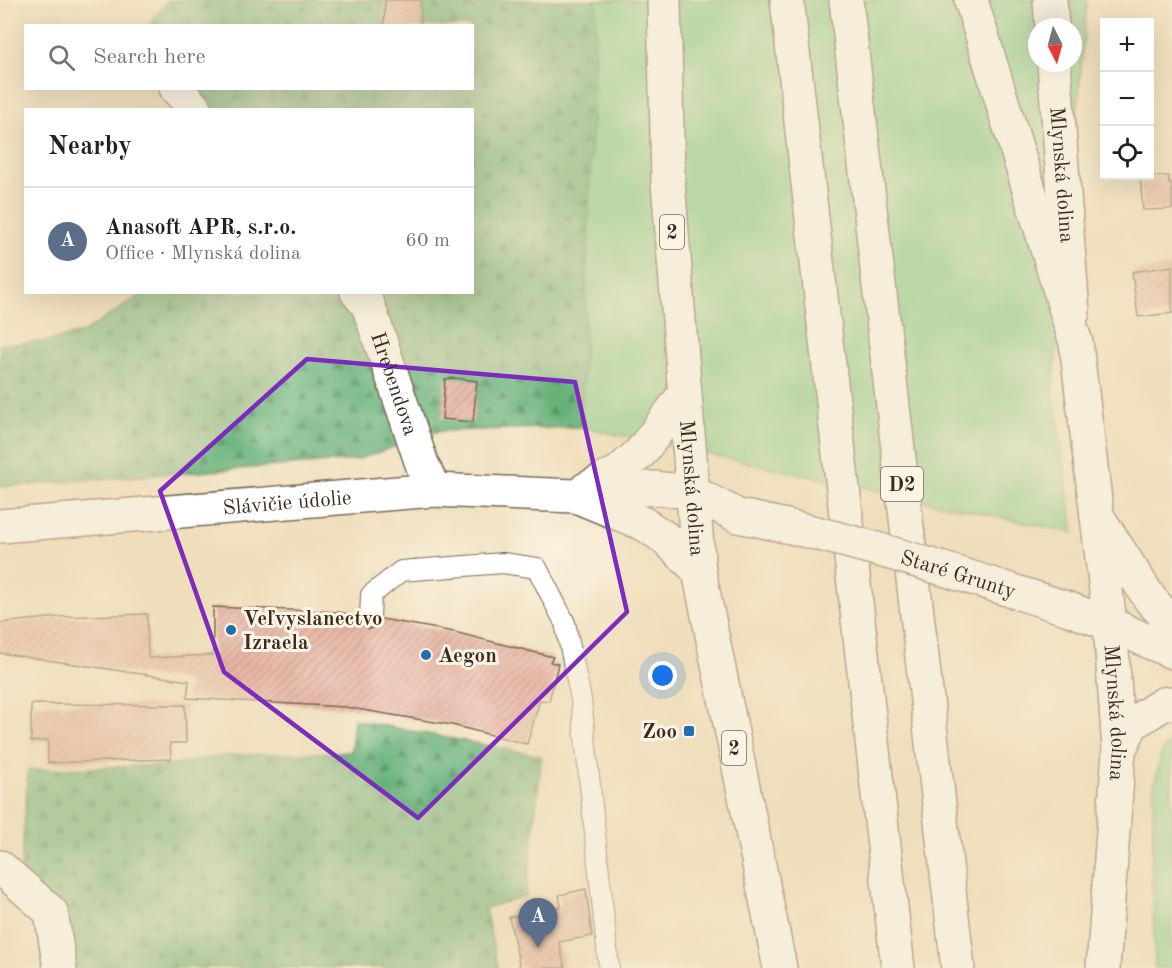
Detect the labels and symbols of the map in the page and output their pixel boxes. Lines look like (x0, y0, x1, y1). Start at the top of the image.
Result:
north arrow (1028, 18, 1082, 72)
street label: Mlynská dolina (1045, 106, 1077, 244)
road number: 2 (660, 215, 684, 249)
street label: Hrebendova (366, 330, 421, 439)
street label: Mlynská dolina (675, 419, 707, 557)
road number: D2 (881, 467, 923, 501)
street label: Slávičie údolie (222, 488, 352, 519)
street label: Staré Grunty (898, 548, 1018, 603)
place label: Veľvyslanectvo Izraela (243, 609, 383, 654)
marker: Veľvyslanectvo Izraela (224, 623, 238, 637)
street label: Mlynská dolina (1100, 644, 1128, 781)
place label: Aegon (438, 646, 497, 667)
marker: Aegon (419, 648, 433, 662)
your location (648, 661, 677, 690)
place label: Zoo (642, 722, 677, 743)
marker: Zoo (682, 724, 696, 738)
road number: 2 (722, 731, 746, 765)
pin: A (518, 898, 558, 948)

